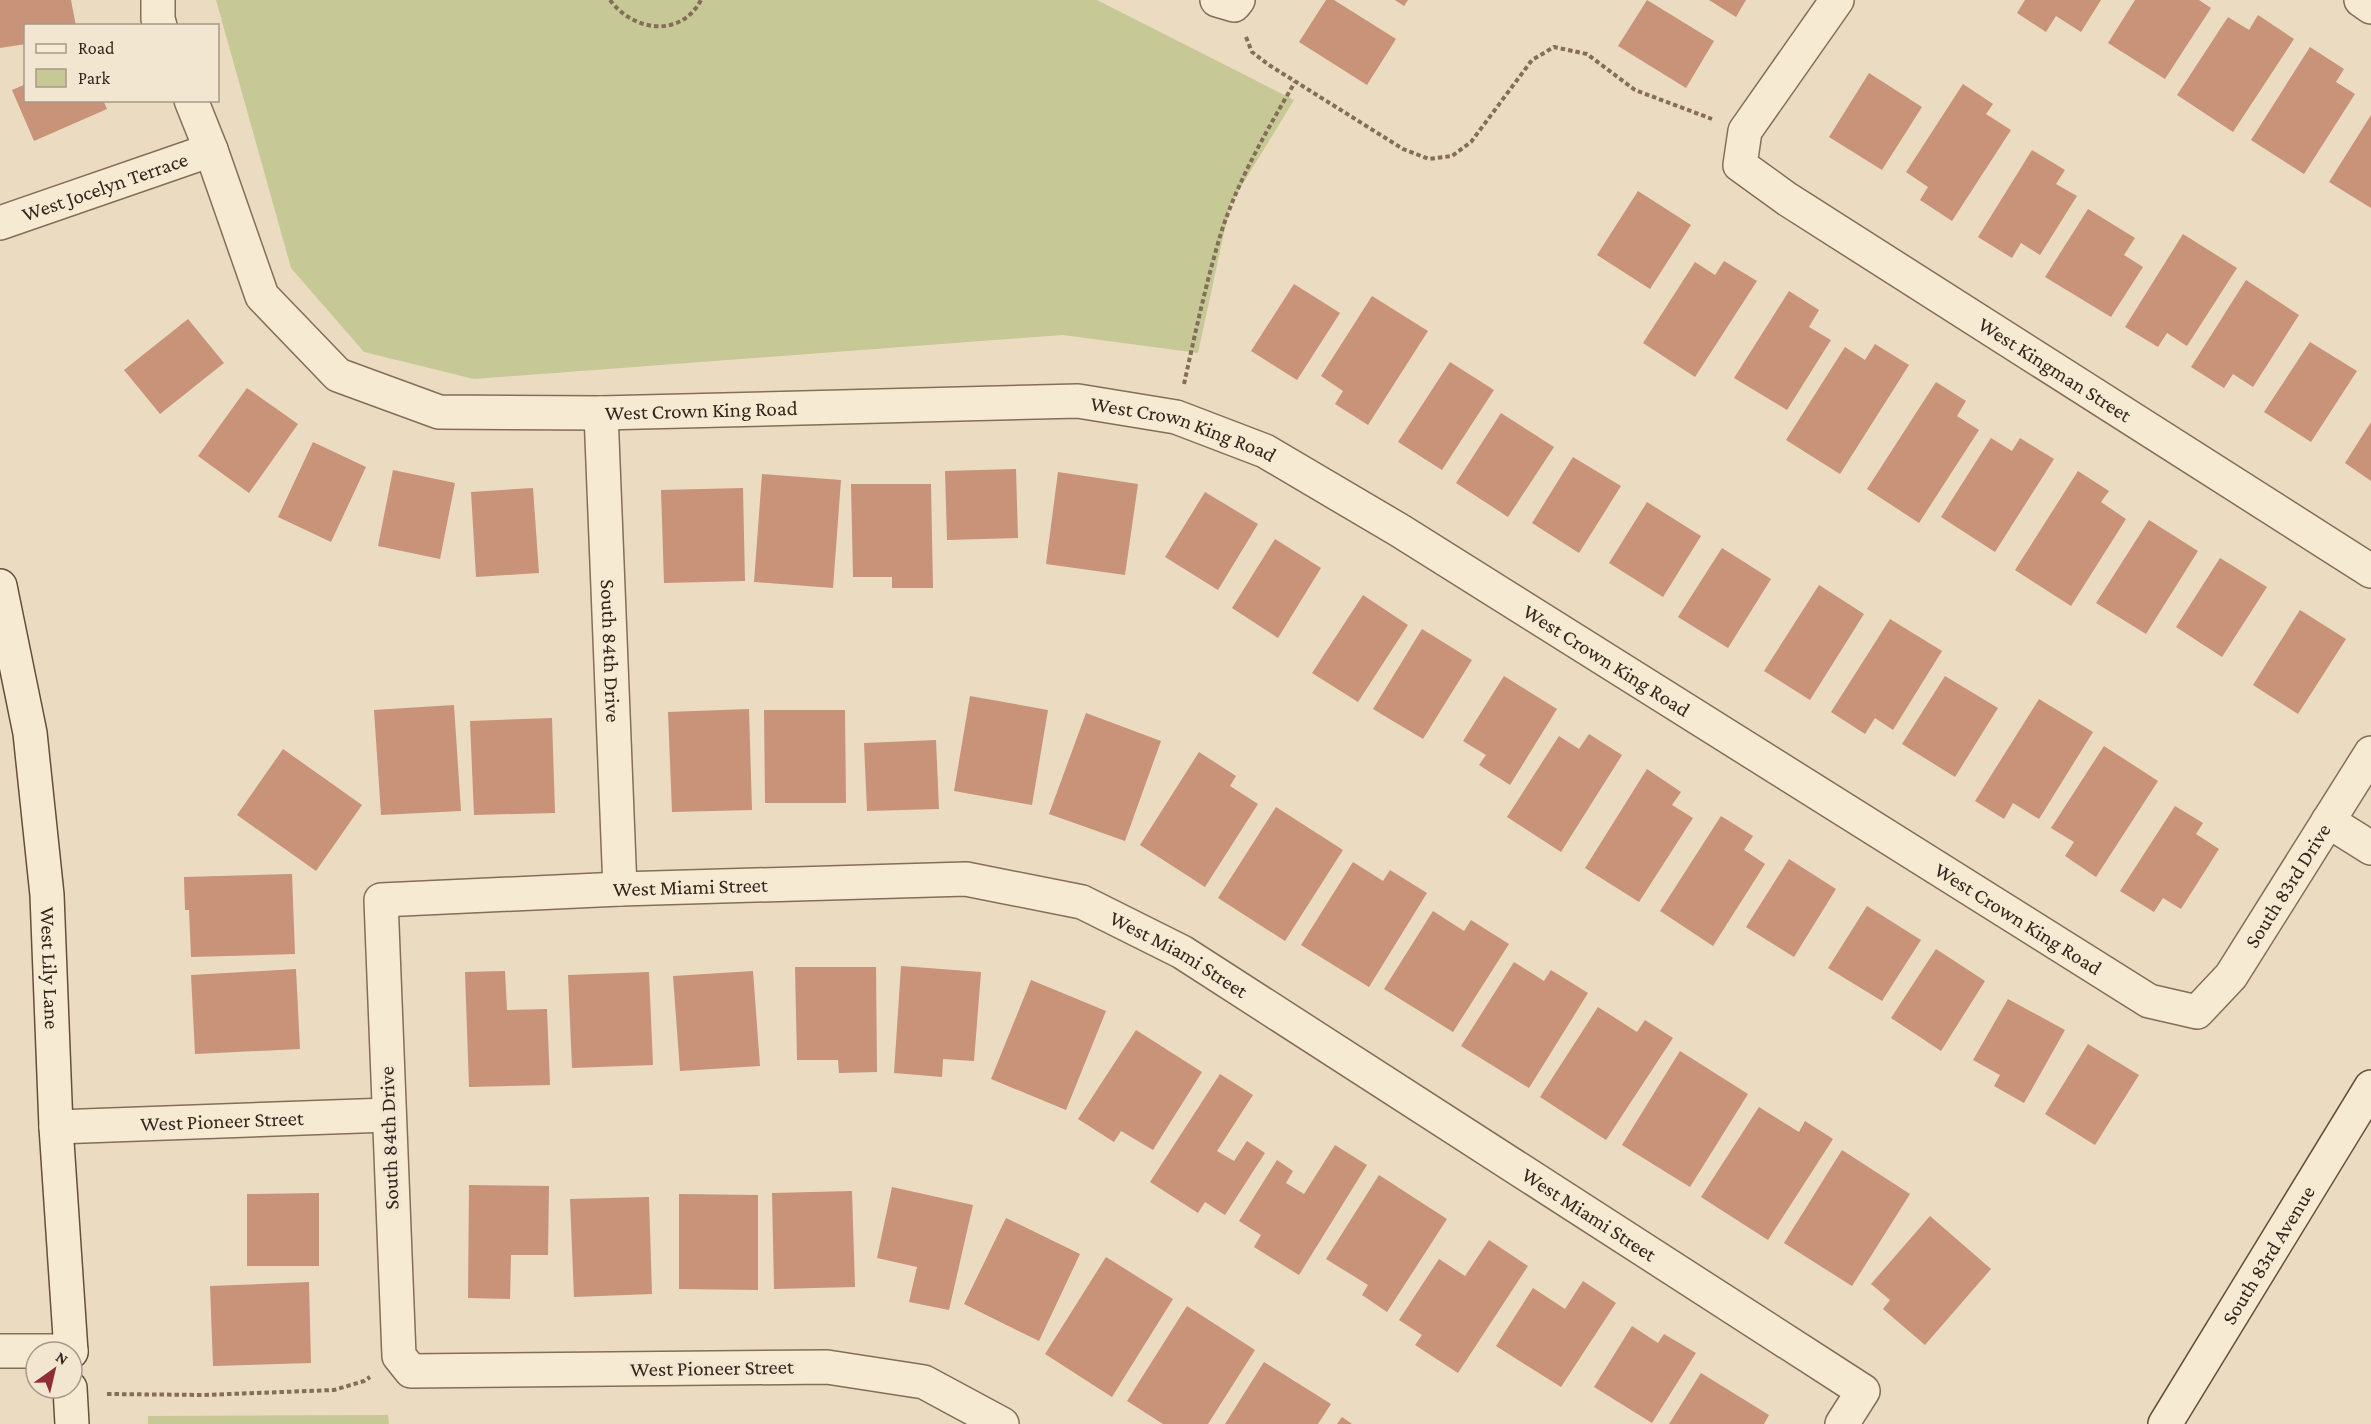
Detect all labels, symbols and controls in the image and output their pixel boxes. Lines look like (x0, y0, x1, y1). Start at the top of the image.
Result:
legend (24, 24, 219, 102)
text: Road (78, 38, 115, 58)
text: Park (78, 68, 110, 88)
street label: West Jocelyn Terrace (19, 147, 191, 226)
street label: West Kingman Street (1974, 312, 2137, 428)
street label: West Crown King Road (1089, 391, 1281, 467)
street label: West Crown King Road (605, 396, 798, 425)
street label: South 84th Drive (596, 579, 625, 723)
street label: West Crown King Road (1518, 599, 1695, 722)
street label: South 83rd Drive (2240, 819, 2336, 952)
street label: West Crown King Road (1930, 857, 2106, 980)
street label: West Miami Street (613, 873, 769, 901)
street label: West Lily Lane (35, 906, 64, 1030)
street label: West Miami Street (1106, 906, 1253, 1004)
street label: South 84th Drive (375, 1066, 403, 1210)
street label: West Pioneer Street (140, 1106, 305, 1136)
street label: West Miami Street (1517, 1162, 1662, 1267)
street label: South 83rd Avenue (2217, 1181, 2320, 1329)
north arrow (24, 1340, 84, 1400)
text: N (53, 1348, 71, 1368)
street label: West Pioneer Street (630, 1355, 795, 1381)

